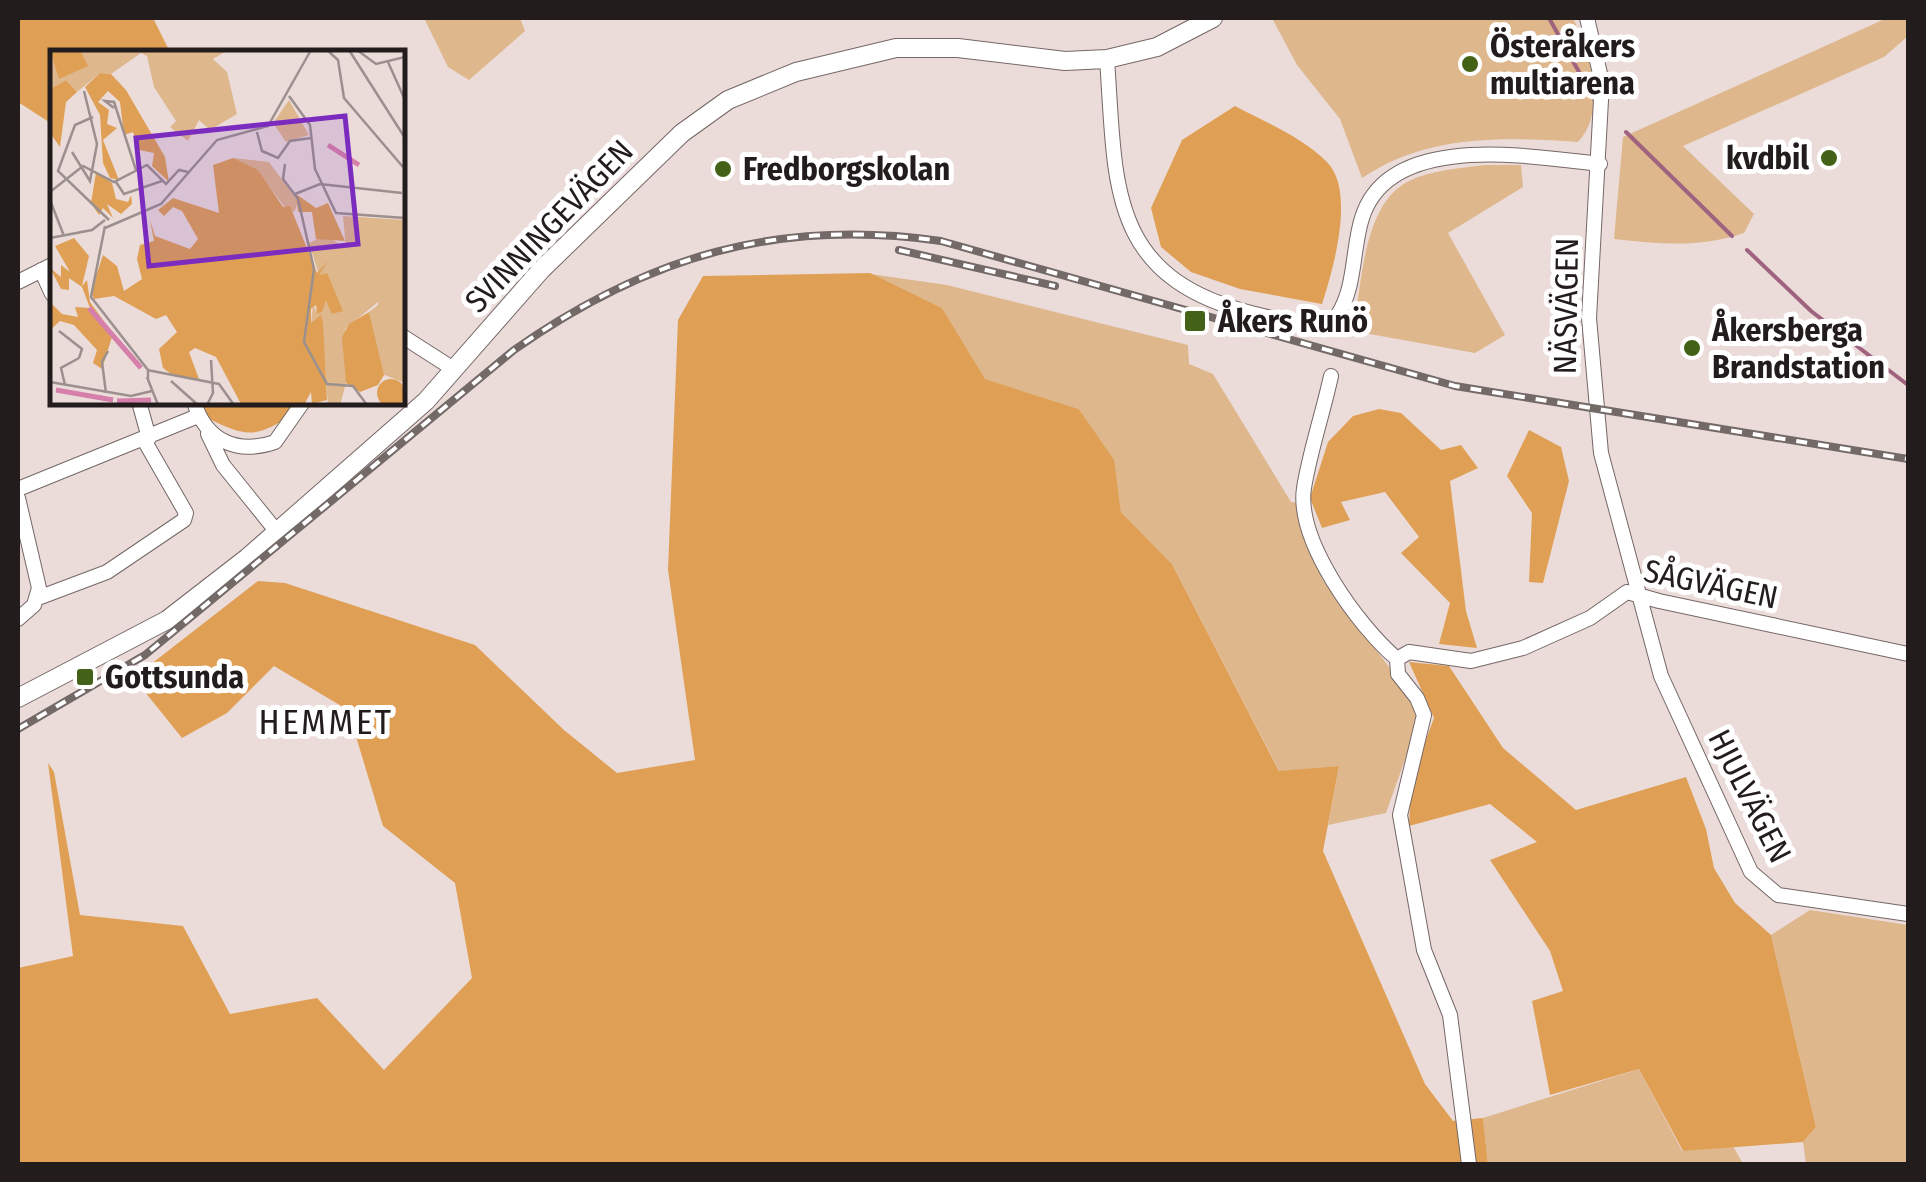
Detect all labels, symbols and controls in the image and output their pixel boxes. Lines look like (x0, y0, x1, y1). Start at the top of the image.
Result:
place label: Österåkers multiarena (1490, 26, 1635, 102)
inset map (50, 50, 405, 405)
marker: Österåkers multiarena (1459, 53, 1481, 75)
street label: SVINNINGEVÄGEN (457, 132, 641, 320)
place label: kvdbil (1726, 139, 1809, 177)
marker: kvdbil (1818, 147, 1840, 169)
place label: Fredborgskolan (743, 150, 950, 188)
marker: Fredborgskolan (712, 158, 734, 180)
street label: NÄSVÄGEN (1546, 237, 1586, 375)
place label: Åkers Runö (1217, 299, 1368, 340)
marker: Åkers Runö (1182, 308, 1208, 334)
place label: Åkersberga Brandstation (1711, 308, 1885, 386)
marker: Åkersberga Brandstation (1681, 337, 1703, 359)
street label: SÅGVÄGEN (1641, 550, 1782, 617)
place label: Gottsunda (105, 658, 244, 696)
marker: Gottsunda (74, 666, 96, 688)
district label: HEMMET (258, 701, 394, 743)
street label: HJULVÄGEN (1700, 723, 1800, 869)

